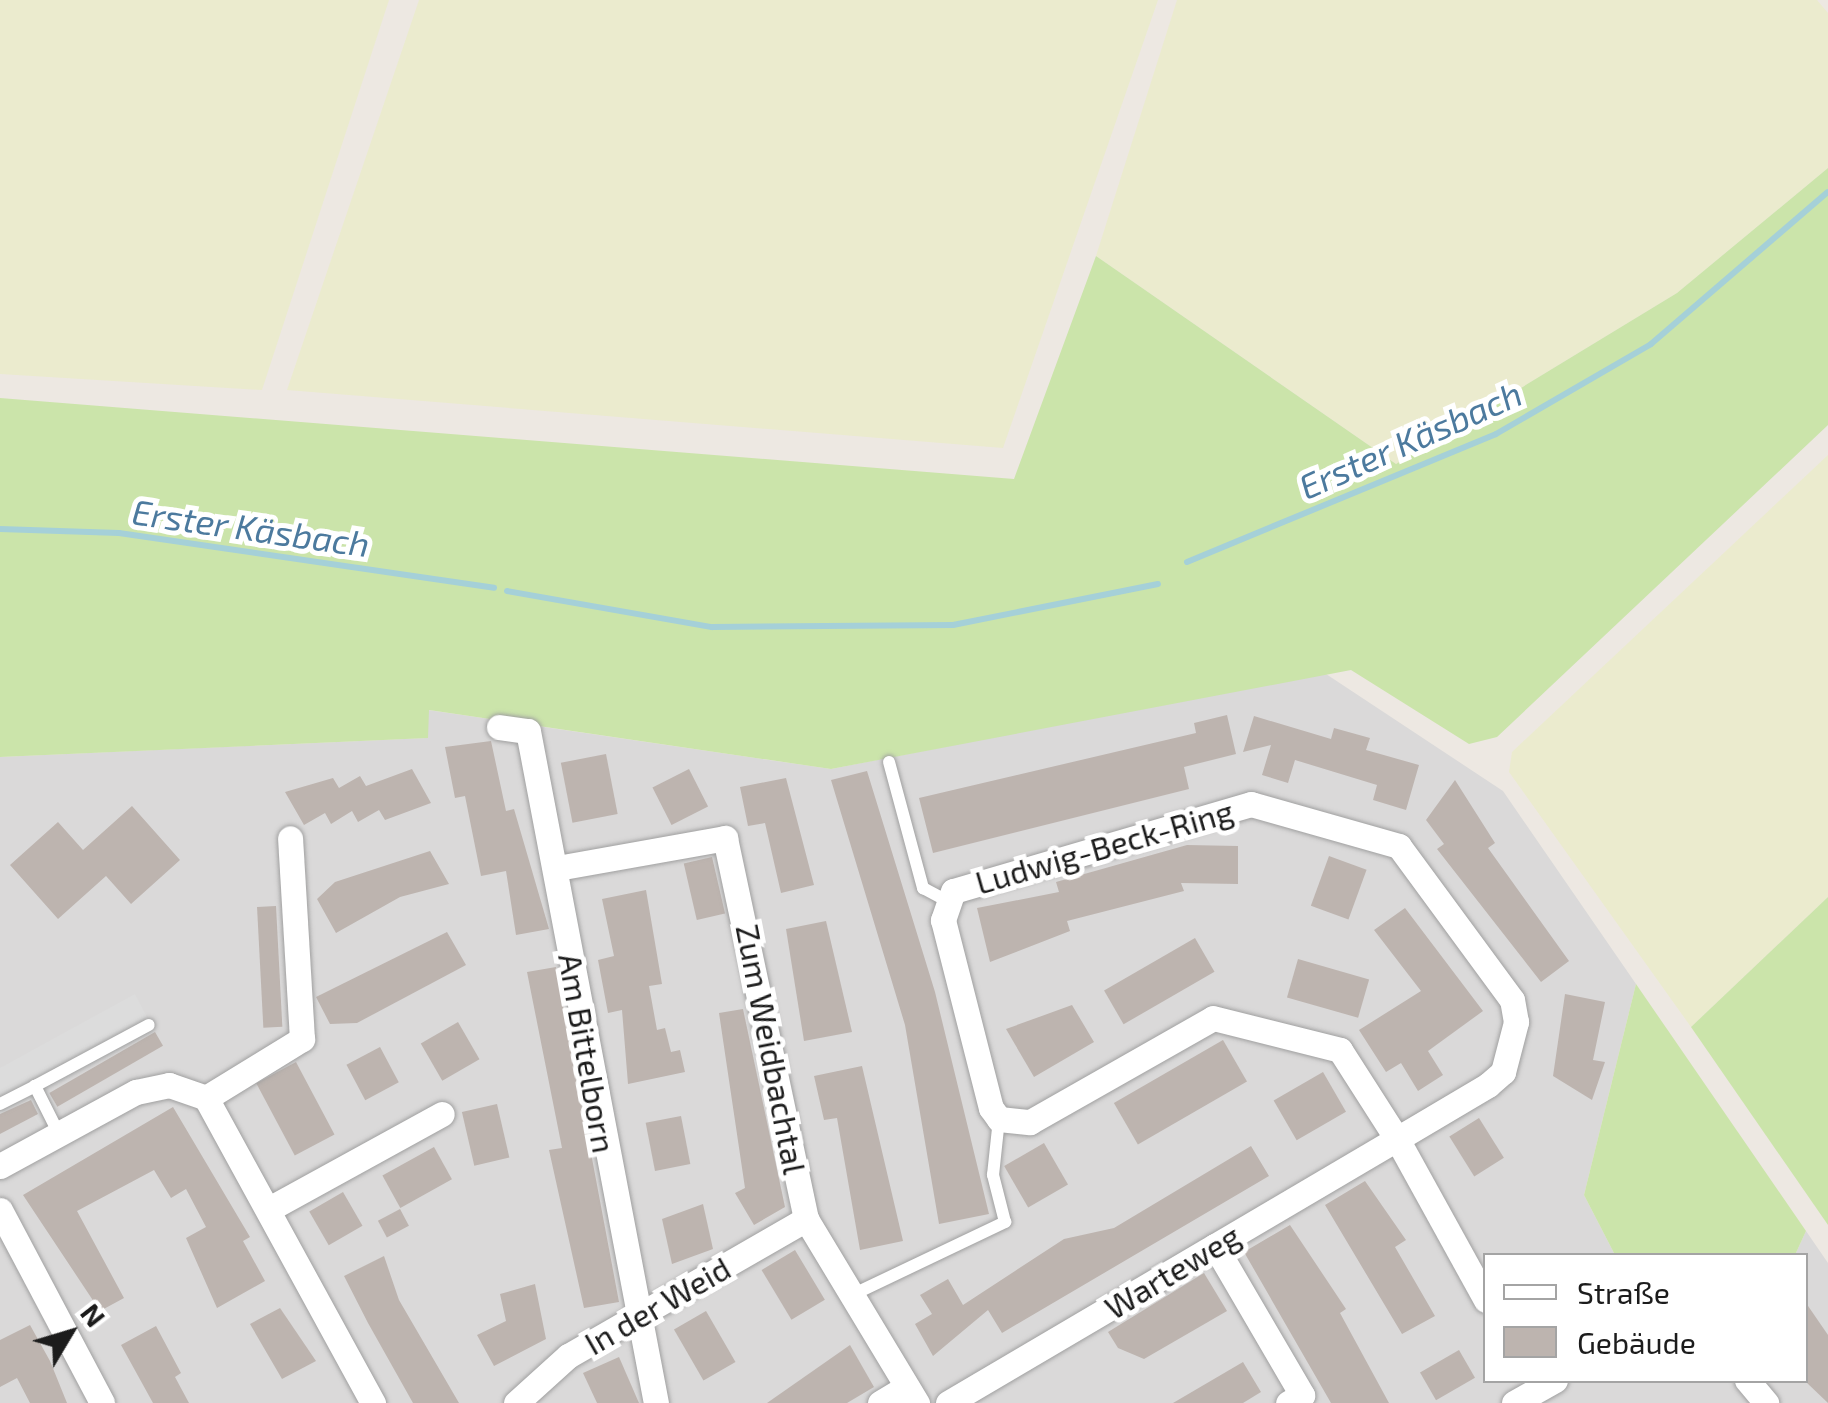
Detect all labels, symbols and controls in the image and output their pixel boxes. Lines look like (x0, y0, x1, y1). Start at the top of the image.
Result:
water label: Erster Käsbach (1292, 371, 1528, 507)
water label: Erster Käsbach (129, 489, 373, 565)
street label: Ludwig-Beck-Ring (971, 791, 1237, 901)
street label: Zum Weidbachtal (729, 921, 815, 1177)
street label: Am Bittelborn (552, 950, 624, 1156)
street label: Warteweg (1097, 1216, 1247, 1326)
street label: In der Weid (577, 1248, 737, 1362)
legend (1483, 1253, 1808, 1383)
text: Straße (1577, 1274, 1670, 1310)
north arrow (20, 1283, 120, 1383)
text: N (74, 1296, 113, 1333)
text: Gebäude (1577, 1324, 1696, 1360)

